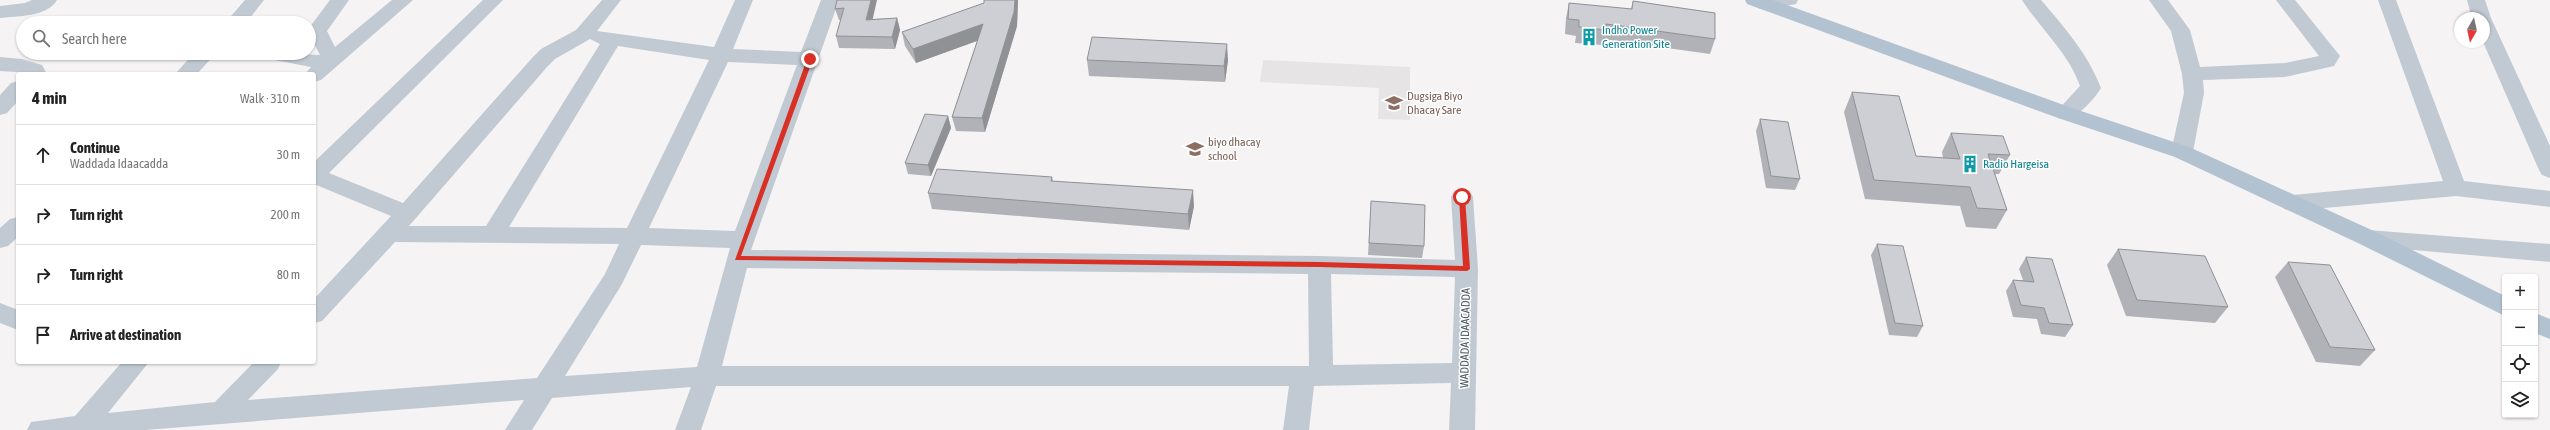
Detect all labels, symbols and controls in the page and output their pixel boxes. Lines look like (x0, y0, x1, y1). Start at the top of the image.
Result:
north arrow (2454, 12, 2490, 48)
search box (16, 16, 316, 60)
place label: Indho Power Generation Site (1602, 23, 1670, 51)
icon: search (30, 27, 52, 49)
building icon: Indho Power Generation Site (1579, 27, 1599, 47)
text: Search here (62, 30, 127, 47)
route end (801, 50, 819, 68)
text: 4 min (32, 88, 67, 108)
place label: Dugsiga Biyo Dhacay Sare (1407, 89, 1463, 117)
text: Walk · 310 m (240, 91, 300, 106)
school or university icon: Dugsiga Biyo Dhacay Sare (1384, 93, 1404, 113)
place label: biyo dhacay school (1208, 135, 1261, 163)
text: Continue (70, 139, 120, 156)
school or university icon: biyo dhacay school (1185, 139, 1205, 159)
icon: ahead (32, 144, 54, 166)
text: 30 m (277, 147, 300, 162)
building icon: Radio Hargeisa (1960, 154, 1980, 174)
text: Waddada Idaacadda (70, 156, 168, 171)
place label: Radio Hargeisa (1983, 157, 2049, 171)
route start (1453, 188, 1471, 206)
icon: right (32, 204, 54, 226)
text: Turn right (70, 206, 123, 223)
text: 200 m (271, 207, 300, 222)
icon: right (32, 264, 54, 286)
text: Turn right (70, 266, 123, 283)
text: 80 m (277, 267, 300, 282)
map controls (2502, 274, 2538, 418)
button: + (2502, 274, 2538, 310)
street label: WADDADA IDAACADDA (1457, 288, 1473, 388)
button: − (2502, 310, 2538, 346)
icon: arrive (32, 324, 54, 346)
text: Arrive at destination (70, 326, 181, 343)
button: locate (2502, 346, 2538, 382)
button: layers (2502, 382, 2538, 418)

